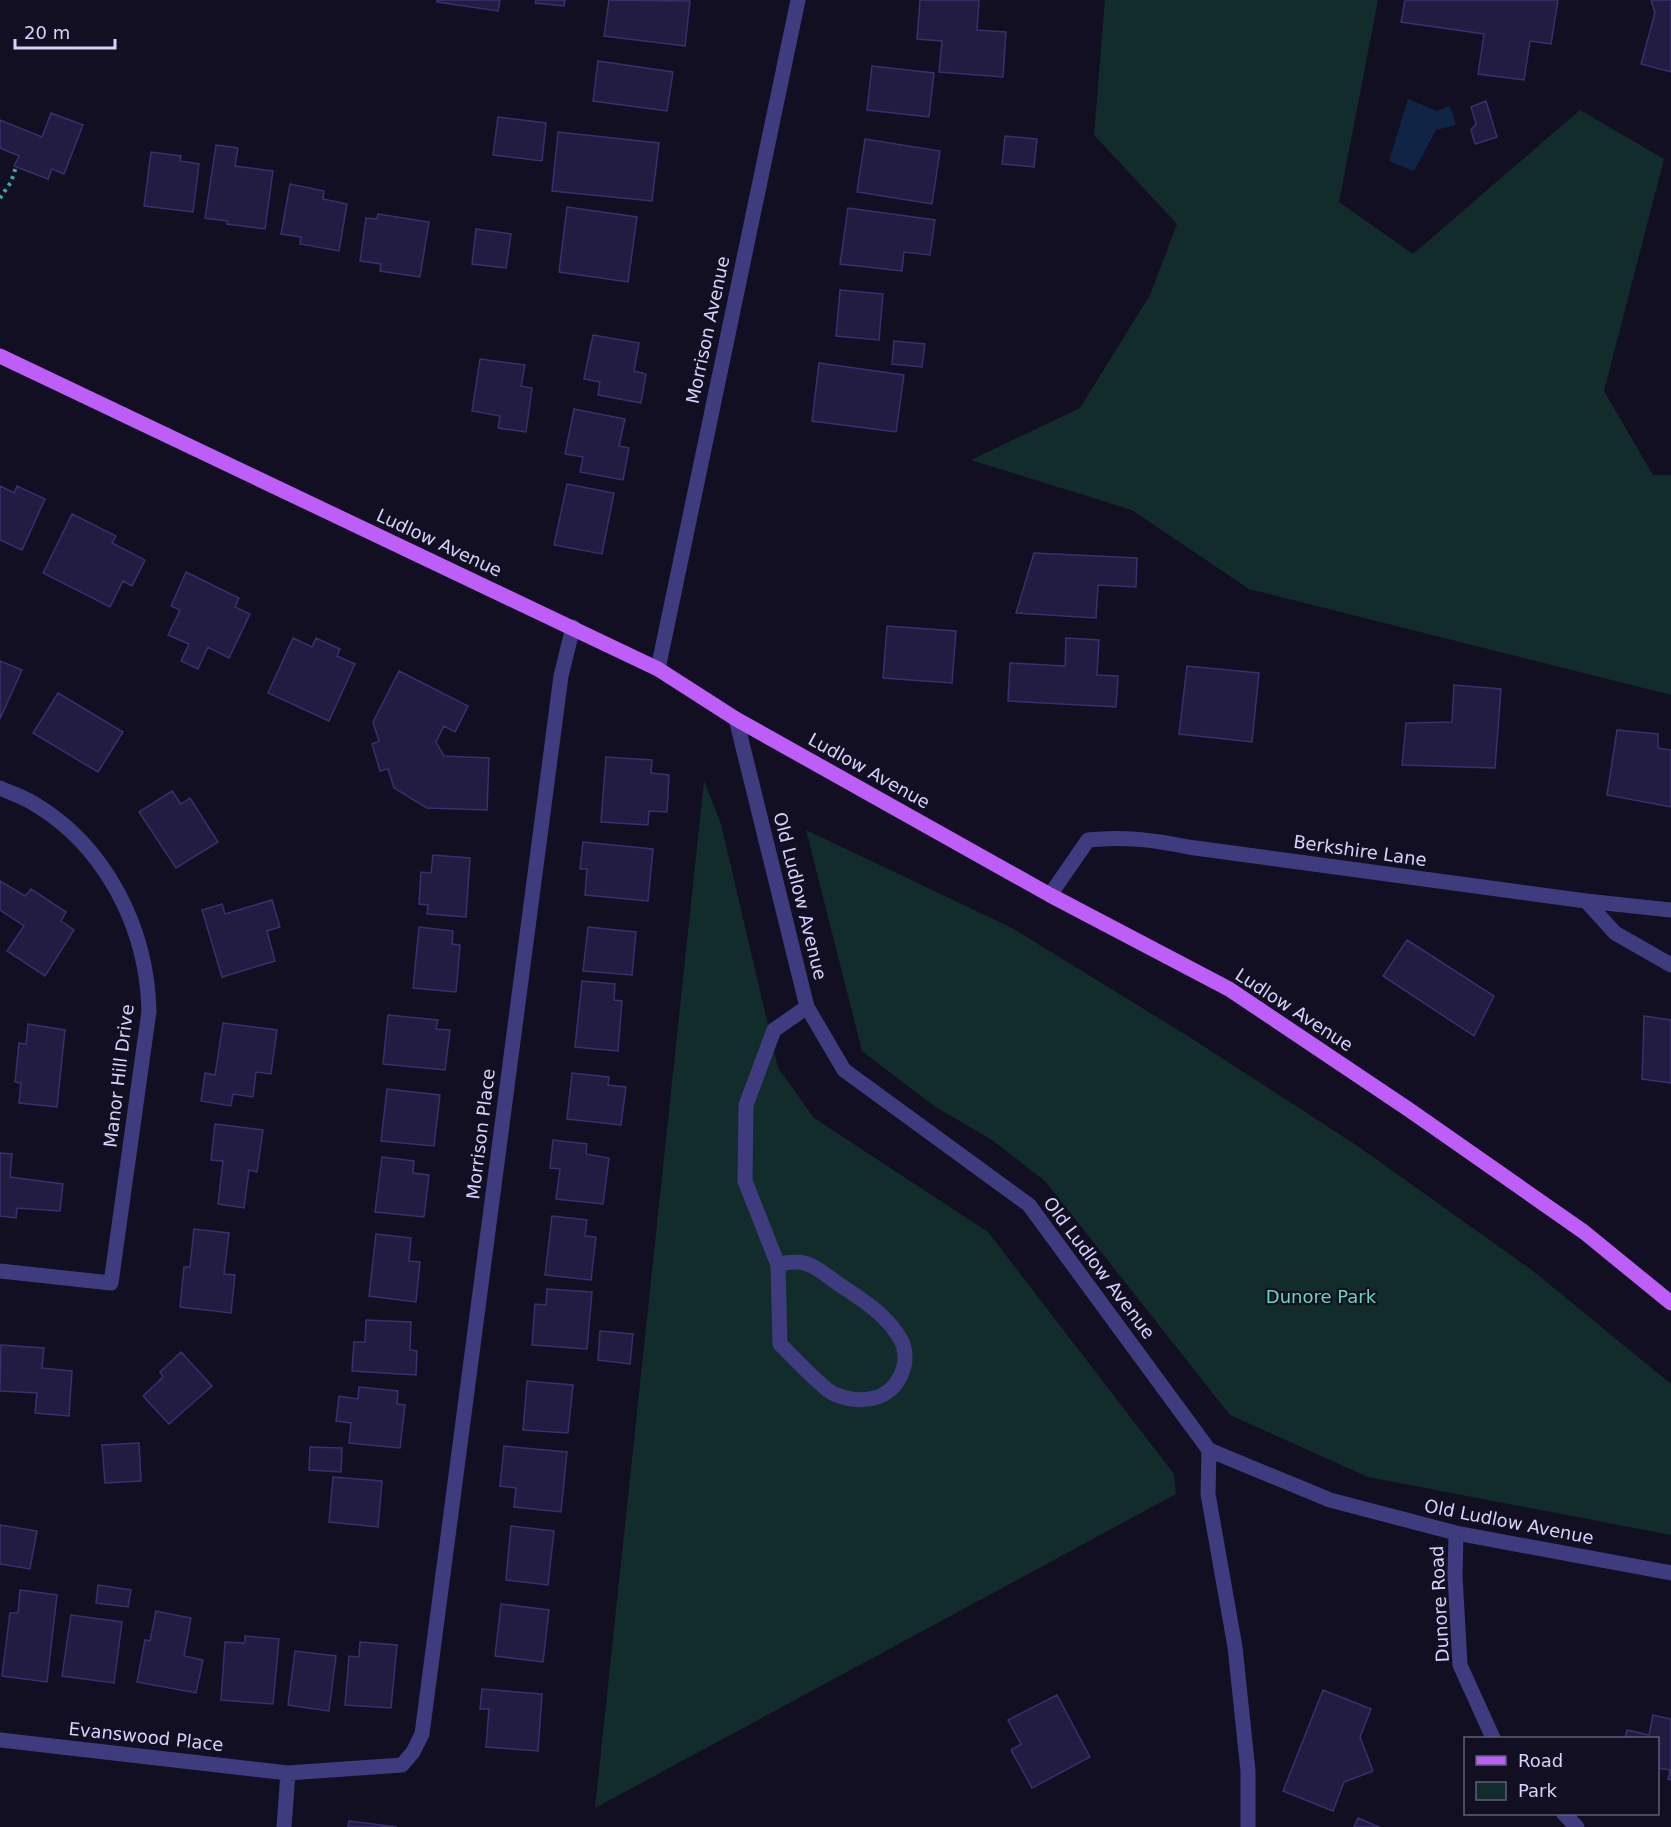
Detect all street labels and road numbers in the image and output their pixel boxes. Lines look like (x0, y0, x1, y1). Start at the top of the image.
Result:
street label: Morrison Avenue (682, 254, 733, 406)
street label: Ludlow Avenue (373, 504, 505, 581)
street label: Ludlow Avenue (805, 728, 934, 813)
street label: Old Ludlow Avenue (769, 810, 832, 982)
street label: Berkshire Lane (1292, 831, 1428, 870)
street label: Ludlow Avenue (1232, 964, 1357, 1055)
street label: Manor Hill Drive (99, 1003, 138, 1149)
street label: Morrison Place (462, 1067, 499, 1200)
street label: Old Ludlow Avenue (1039, 1193, 1160, 1343)
street label: Old Ludlow Avenue (1423, 1495, 1596, 1548)
street label: Dunore Road (1426, 1545, 1453, 1663)
street label: Evanswood Place (68, 1718, 225, 1755)

